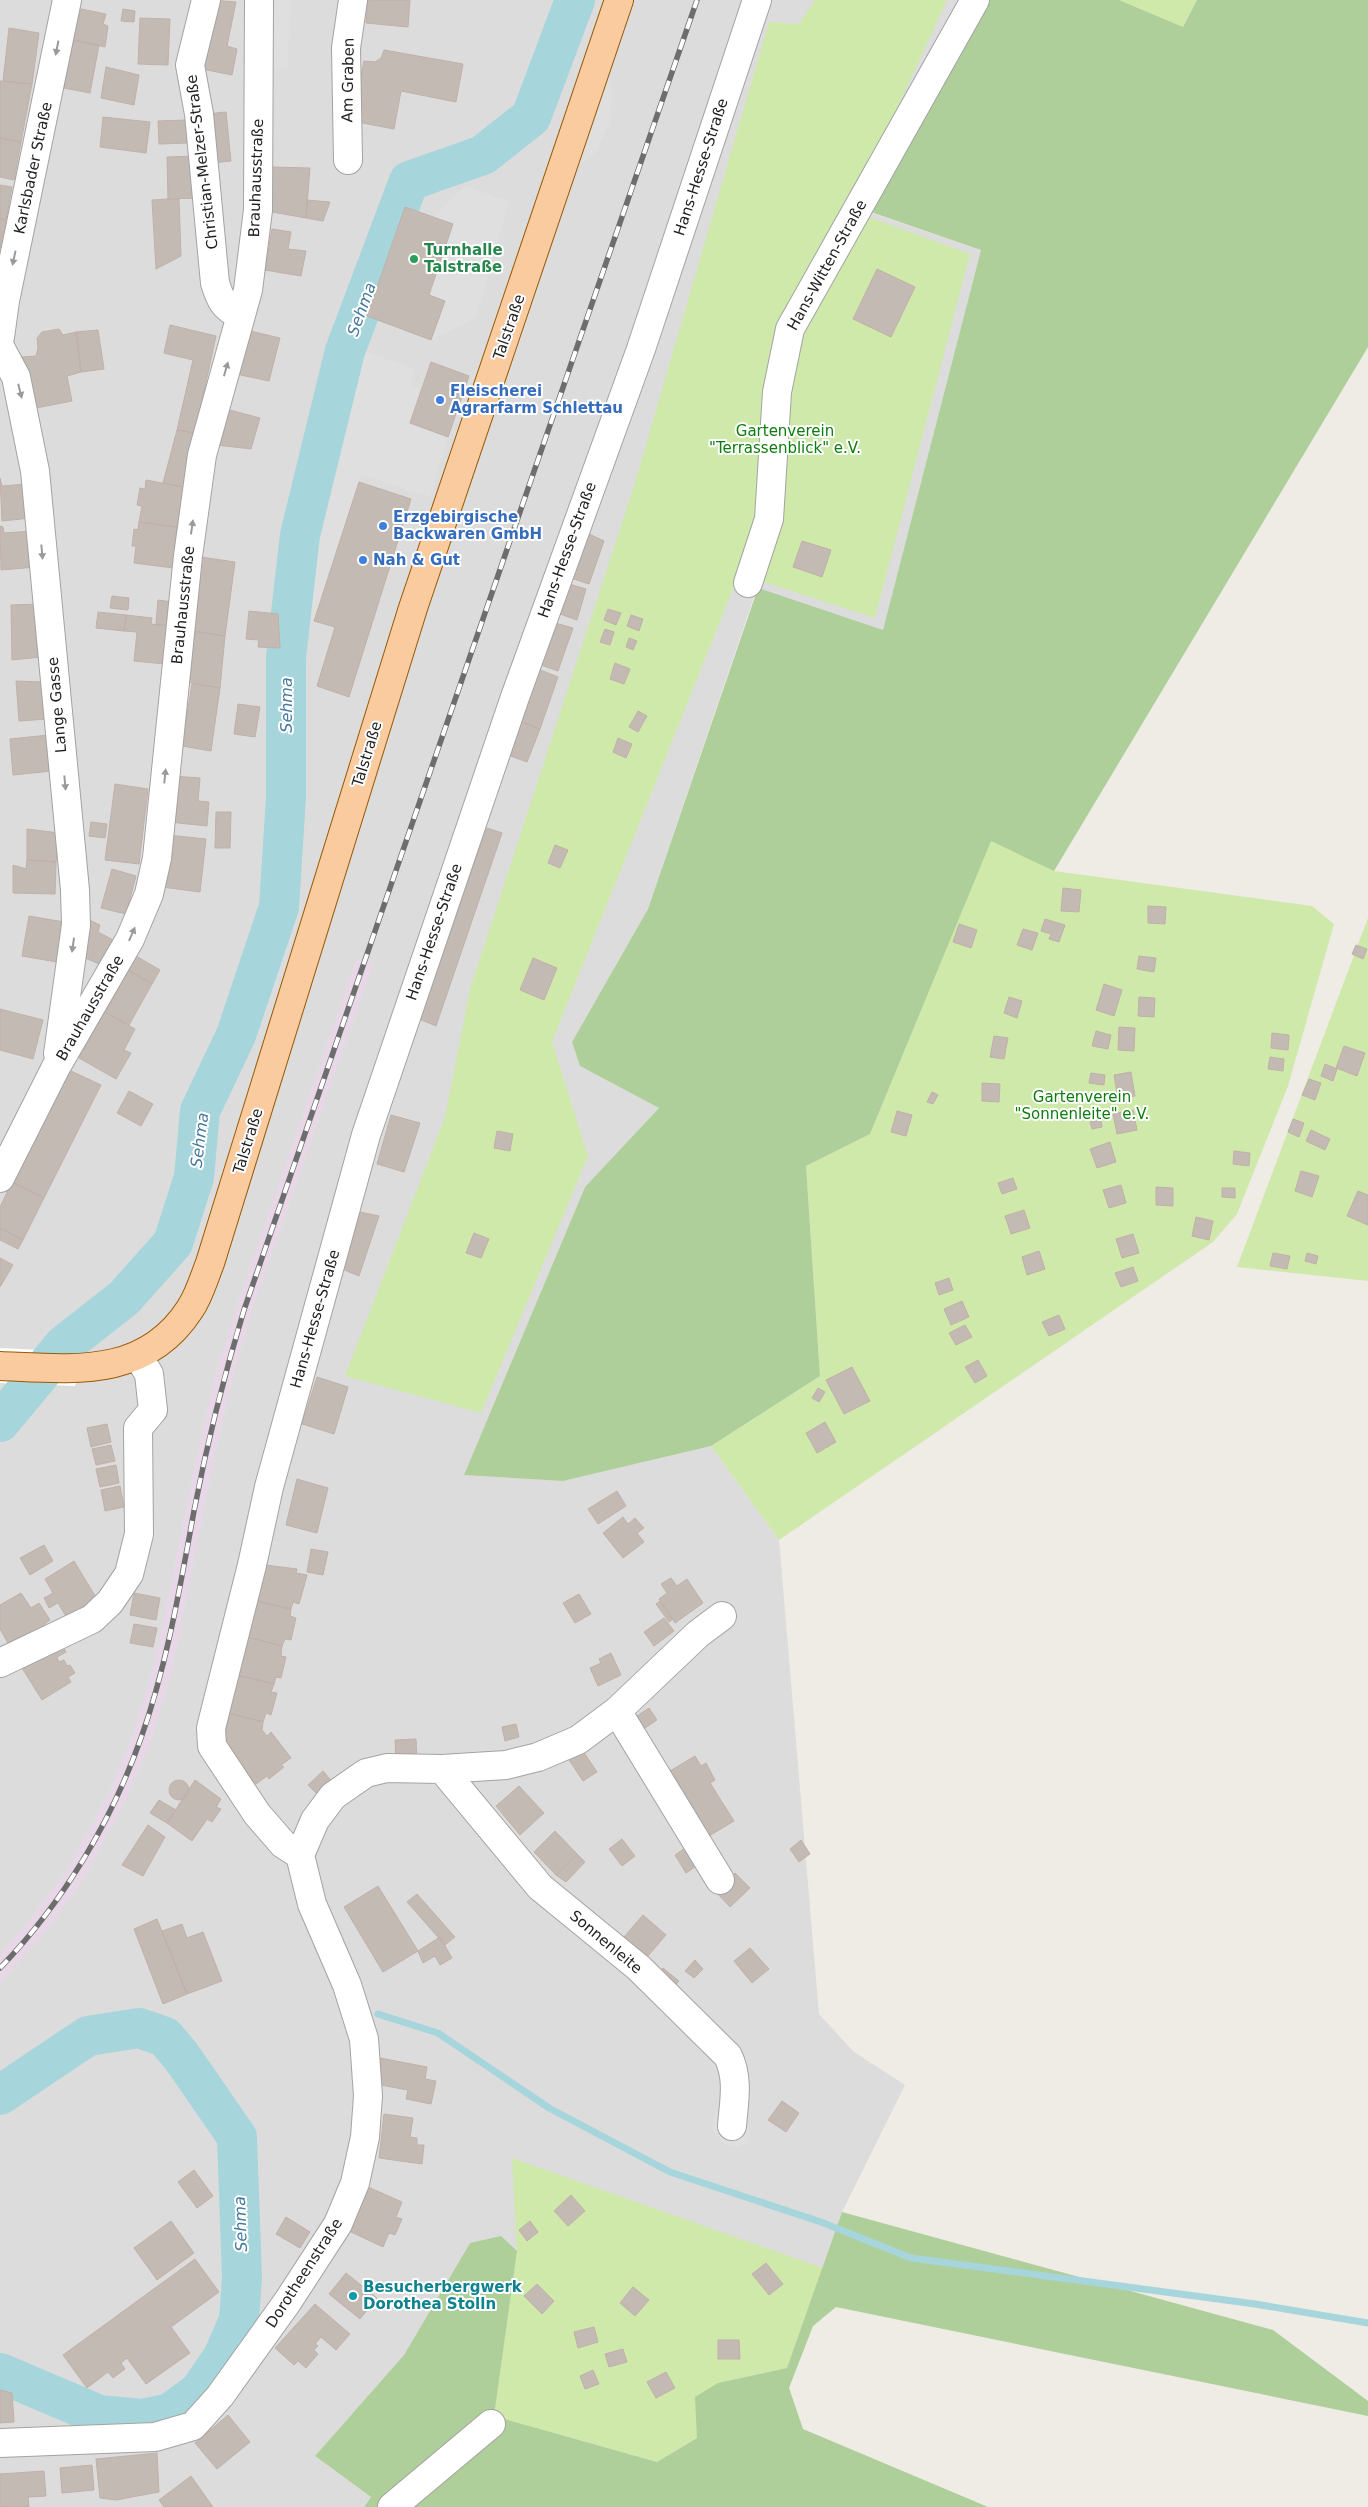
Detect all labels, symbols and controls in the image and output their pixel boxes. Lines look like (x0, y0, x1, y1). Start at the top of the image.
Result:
street label: Am Graben (338, 37, 358, 123)
one-way arrow (53, 40, 61, 56)
street label: Christian-Melzer-Straße (182, 74, 222, 250)
street label: Hans-Hesse-Straße (670, 96, 732, 238)
street label: Karlsbader Straße (10, 100, 56, 236)
street label: Brauhausstraße (245, 118, 267, 238)
street label: Hans-Witten-Straße (784, 197, 870, 333)
place label: Turnhalle Talstraße (424, 241, 503, 276)
one-way arrow (10, 251, 18, 266)
marker: Turnhalle Talstraße (408, 253, 420, 265)
water label: Sehma (343, 280, 380, 339)
street label: Talstraße (489, 292, 529, 363)
one-way arrow (222, 361, 230, 376)
place label: Fleischerei Agrarfarm Schlettau (450, 382, 623, 417)
one-way arrow (16, 384, 24, 399)
marker: Fleischerei Agrarfarm Schlettau (434, 394, 446, 406)
park label: Gartenverein "Terrassenblick" e.V. (709, 422, 861, 457)
street label: Hans-Hesse-Straße (534, 480, 600, 620)
place label: Erzgebirgische Backwaren GmbH (393, 508, 542, 543)
one-way arrow (188, 519, 196, 535)
marker: Erzgebirgische Backwaren GmbH (377, 520, 389, 532)
one-way arrow (39, 544, 47, 560)
street label: Brauhausstraße (168, 545, 198, 665)
place label: Nah & Gut (373, 551, 460, 569)
marker: Nah & Gut (357, 554, 369, 566)
street label: Lange Gasse (44, 656, 70, 754)
water label: Sehma (277, 677, 296, 733)
street label: Talstraße (348, 719, 386, 790)
one-way arrow (161, 768, 169, 784)
one-way arrow (61, 776, 69, 792)
street label: Hans-Hesse-Straße (402, 861, 466, 1003)
one-way arrow (129, 927, 137, 941)
one-way arrow (69, 937, 77, 953)
street label: Brauhausstraße (52, 952, 128, 1064)
park label: Gartenverein "Sonnenleite" e.V. (1015, 1088, 1149, 1123)
street label: Talstraße (229, 1106, 267, 1177)
water label: Sehma (187, 1111, 212, 1169)
street label: Hans-Hesse-Straße (287, 1248, 343, 1390)
street label: Sonnenleite (566, 1906, 646, 1978)
water label: Sehma (230, 2196, 251, 2252)
street label: Dorotheenstraße (262, 2215, 346, 2331)
place label: Besucherbergwerk Dorothea Stolln (363, 2278, 523, 2313)
marker: Besucherbergwerk Dorothea Stolln (347, 2290, 359, 2302)

